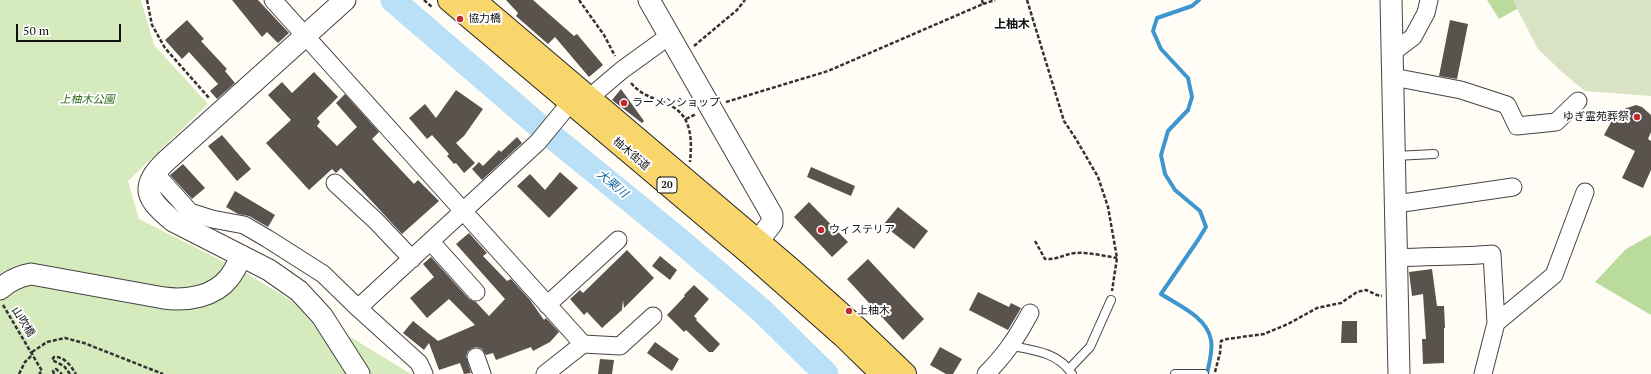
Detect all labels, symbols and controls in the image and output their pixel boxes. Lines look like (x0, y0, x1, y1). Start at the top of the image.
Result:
place label: 協力橋 (468, 12, 501, 26)
marker: 協力橋 (455, 14, 465, 24)
scale bar (18, 16, 123, 42)
district label: 上柚木 (994, 18, 1030, 32)
text: 50 m (23, 23, 49, 38)
park label: 上柚木公園 (60, 93, 114, 107)
place label: ラーメンショップ (632, 96, 720, 110)
marker: ラーメンショップ (619, 98, 629, 108)
place label: ゆぎ霊苑葬祭 (1563, 110, 1629, 124)
marker: ゆぎ霊苑葬祭 (1632, 112, 1642, 122)
street label: 柚木街道 (610, 135, 652, 173)
water label: 大栗川 (594, 167, 630, 201)
road number: 20 (657, 177, 677, 193)
place label: ウィステリア (829, 223, 895, 237)
marker: ウィステリア (816, 225, 826, 235)
place label: 上柚木 (857, 304, 890, 318)
street label: 山吹橋 (9, 305, 37, 339)
marker: 上柚木 (844, 306, 854, 316)

